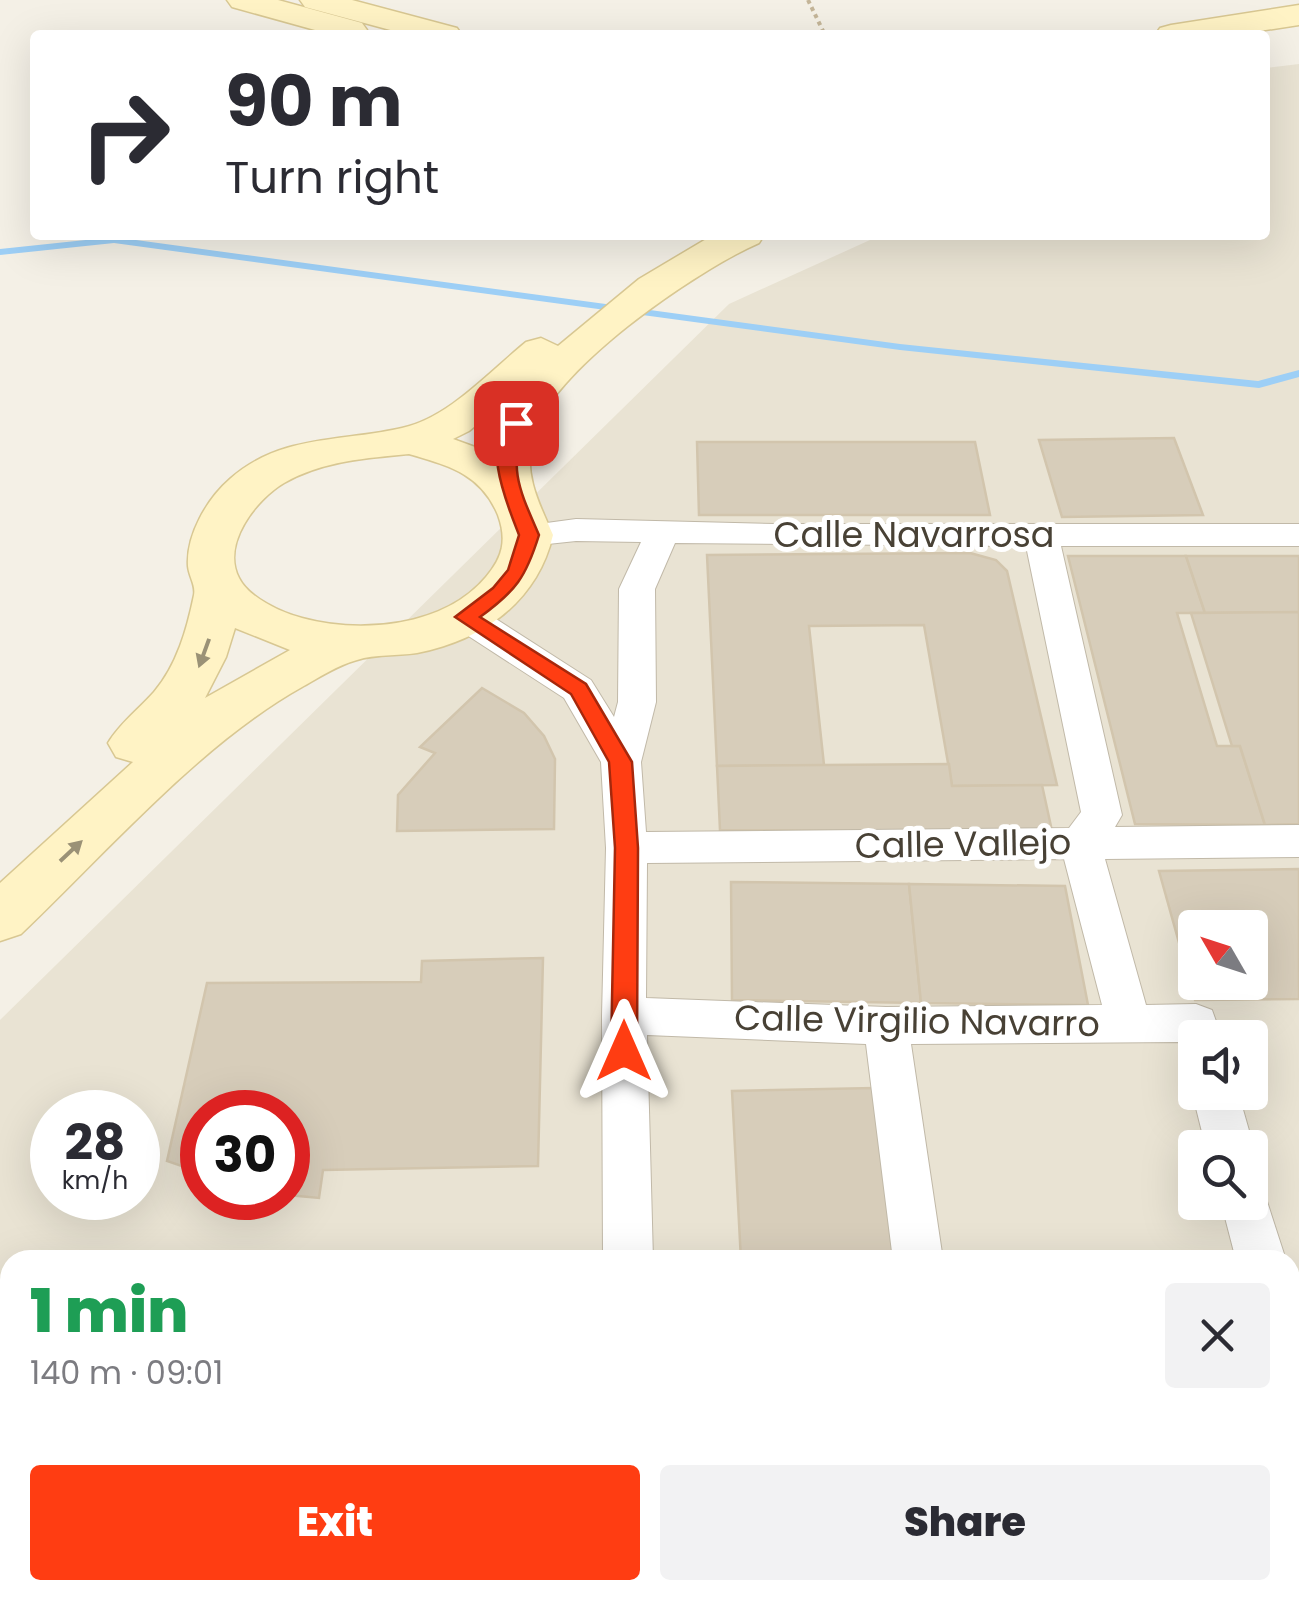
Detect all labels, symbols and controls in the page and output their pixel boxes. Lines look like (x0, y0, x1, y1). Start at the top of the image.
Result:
text: 90 m (225, 52, 403, 151)
icon: right (60, 70, 190, 200)
text: Turn right (225, 146, 439, 209)
pin (474, 381, 559, 466)
icon: arrive (489, 396, 544, 451)
street label: Calle Navarrosa (774, 510, 1054, 559)
one-way arrow (196, 638, 211, 668)
street label: Calle Vallejo (854, 817, 1072, 870)
one-way arrow (58, 840, 82, 863)
north arrow (1178, 910, 1268, 1000)
map controls (1178, 910, 1268, 1220)
street label: Calle Virgilio Navarro (734, 993, 1100, 1048)
position arrow (572, 999, 676, 1103)
button: sound (1178, 1020, 1268, 1110)
speed limit sign: 30 (180, 1090, 310, 1220)
text: 28 (65, 1107, 125, 1178)
button: search (1178, 1130, 1268, 1220)
text: km/h (62, 1163, 128, 1198)
text: 1 min (30, 1269, 188, 1353)
button: close (1165, 1283, 1270, 1388)
text: 140 m · 09:01 (30, 1350, 223, 1395)
button: Exit (30, 1465, 640, 1580)
button: Share (660, 1465, 1270, 1580)

